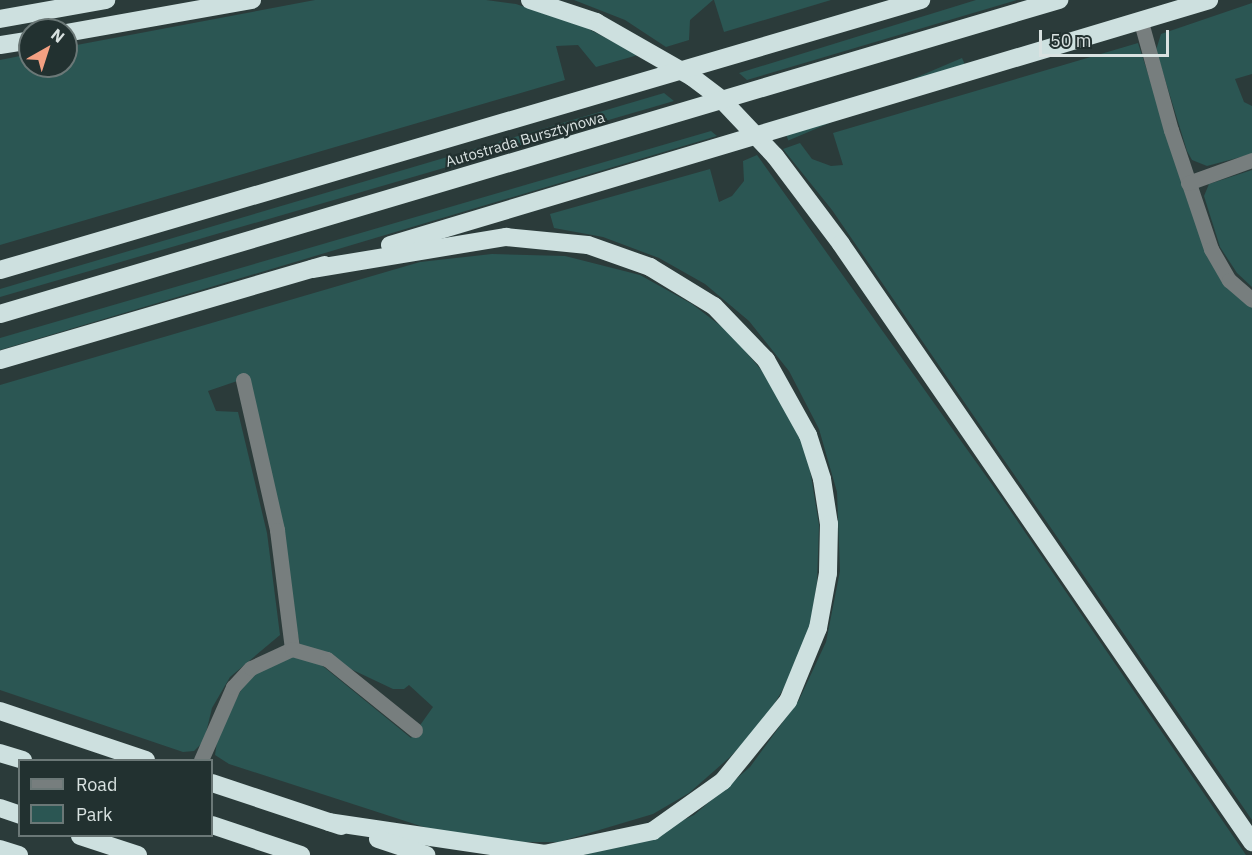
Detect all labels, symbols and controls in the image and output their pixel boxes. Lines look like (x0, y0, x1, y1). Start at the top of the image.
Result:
north arrow (18, 18, 78, 78)
scale bar (1042, 18, 1172, 56)
text: N (47, 24, 69, 47)
text: 50 m (1050, 29, 1092, 52)
street label: Autostrada Bursztynowa (443, 108, 607, 170)
legend (18, 759, 213, 837)
text: Road (76, 773, 117, 796)
text: Park (76, 803, 112, 826)

